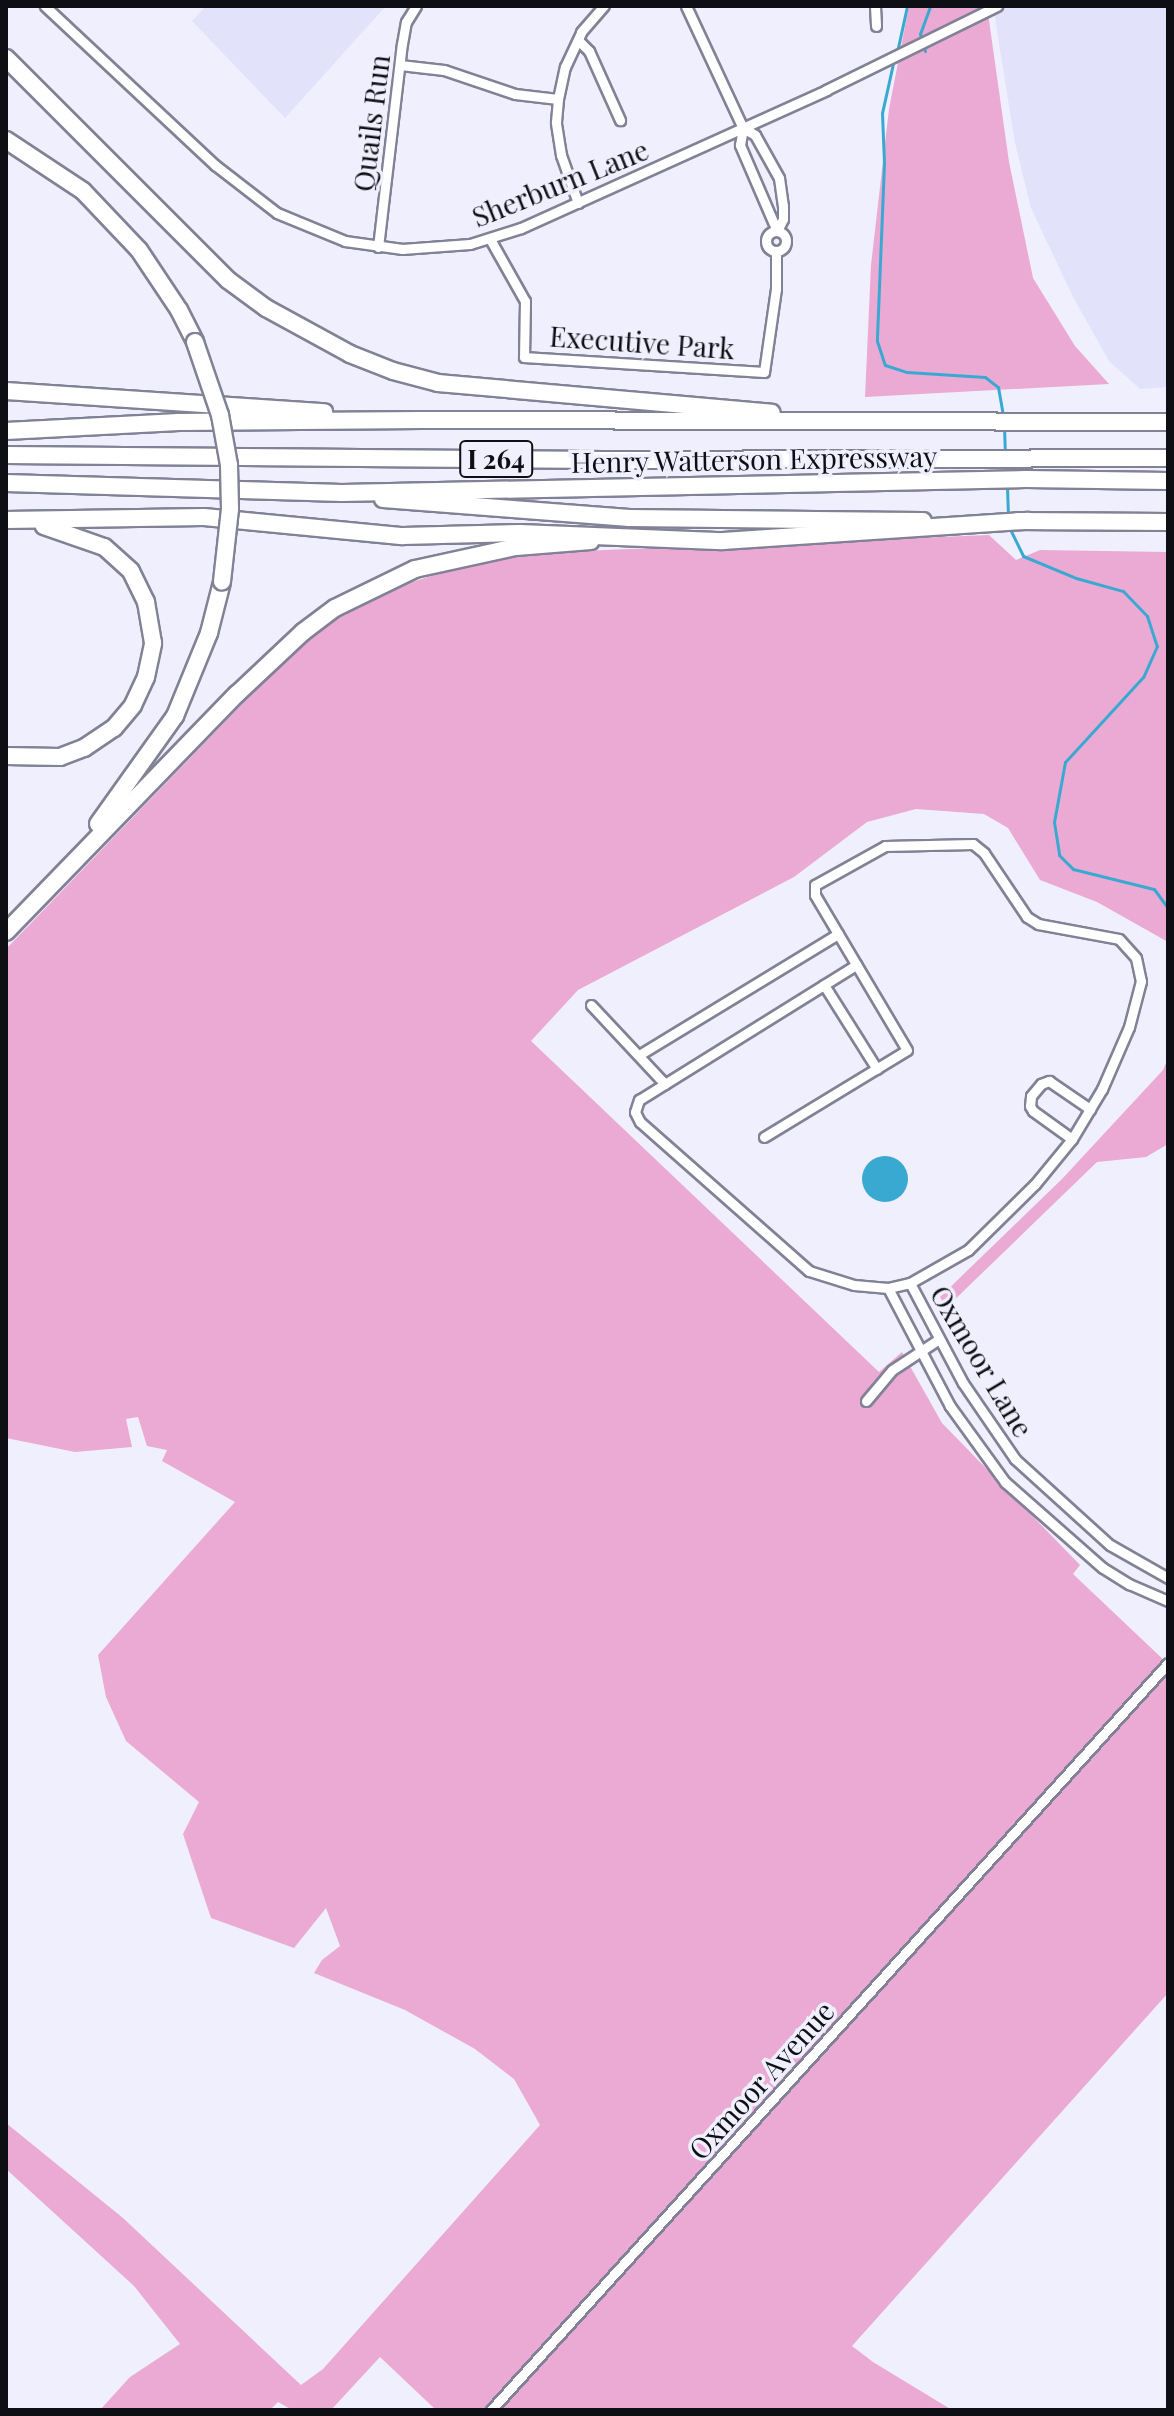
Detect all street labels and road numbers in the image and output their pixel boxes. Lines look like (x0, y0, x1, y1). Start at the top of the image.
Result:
street label: Quails Run (346, 53, 396, 193)
street label: Sherburn Lane (467, 132, 653, 234)
street label: Executive Park (548, 319, 736, 365)
road number: I 264 (458, 437, 534, 481)
street label: Henry Watterson Expressway (570, 439, 938, 479)
street label: Oxmoor Lane (924, 1279, 1040, 1443)
street label: Oxmoor Avenue (681, 1994, 841, 2166)

